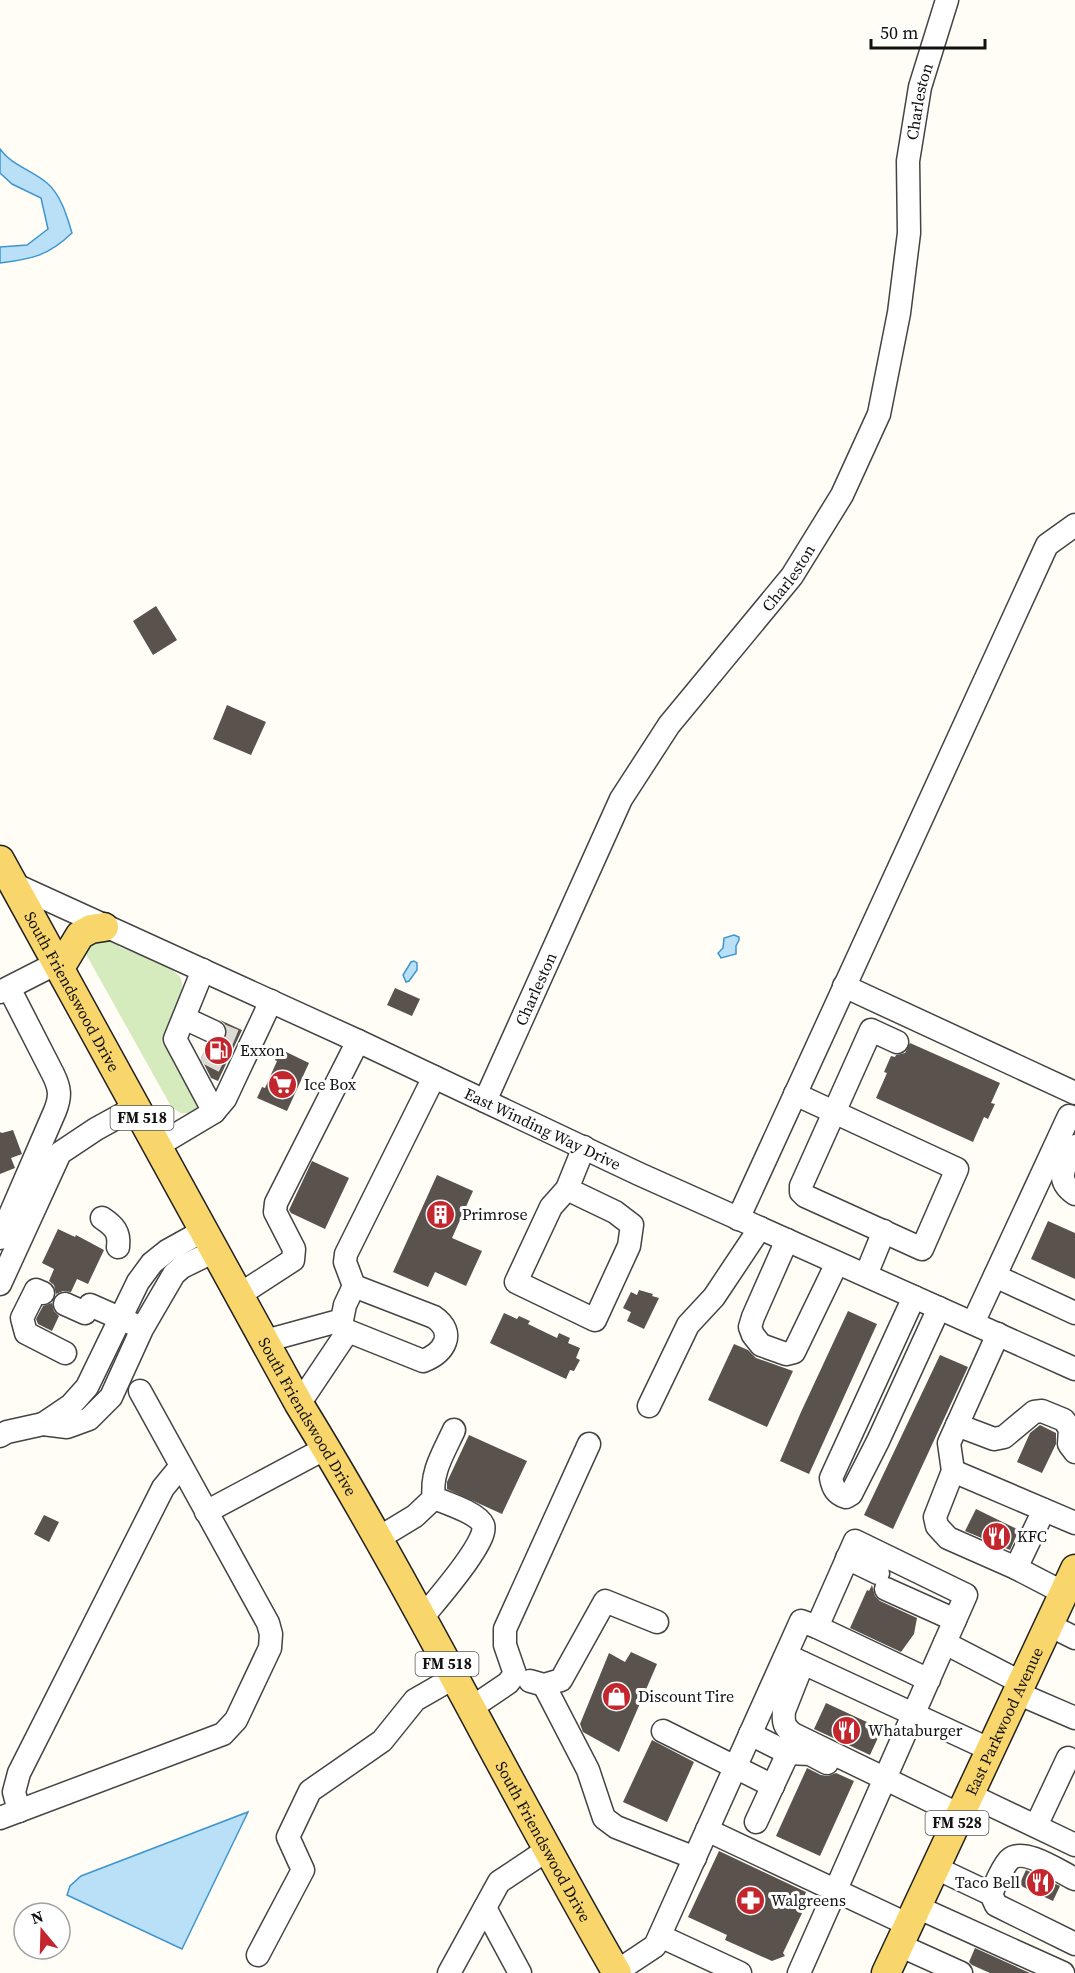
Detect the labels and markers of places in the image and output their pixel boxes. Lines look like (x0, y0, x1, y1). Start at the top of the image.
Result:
fuel station icon: Exxon (203, 1034, 235, 1066)
place label: Exxon (240, 1039, 285, 1061)
supermarket icon: Ice Box (267, 1068, 299, 1100)
place label: Ice Box (304, 1073, 357, 1095)
building icon: Primrose (425, 1198, 457, 1230)
place label: Primrose (462, 1203, 528, 1225)
restaurant icon: KFC (980, 1520, 1012, 1552)
place label: KFC (1017, 1525, 1047, 1547)
shop icon: Discount Tire (601, 1680, 633, 1712)
place label: Discount Tire (638, 1685, 734, 1707)
restaurant icon: Whataburger (831, 1714, 863, 1746)
place label: Whataburger (868, 1719, 963, 1741)
restaurant icon: Taco Bell (1025, 1866, 1057, 1898)
place label: Taco Bell (955, 1871, 1020, 1893)
pharmacy icon: Walgreens (734, 1884, 766, 1916)
place label: Walgreens (771, 1889, 846, 1911)

